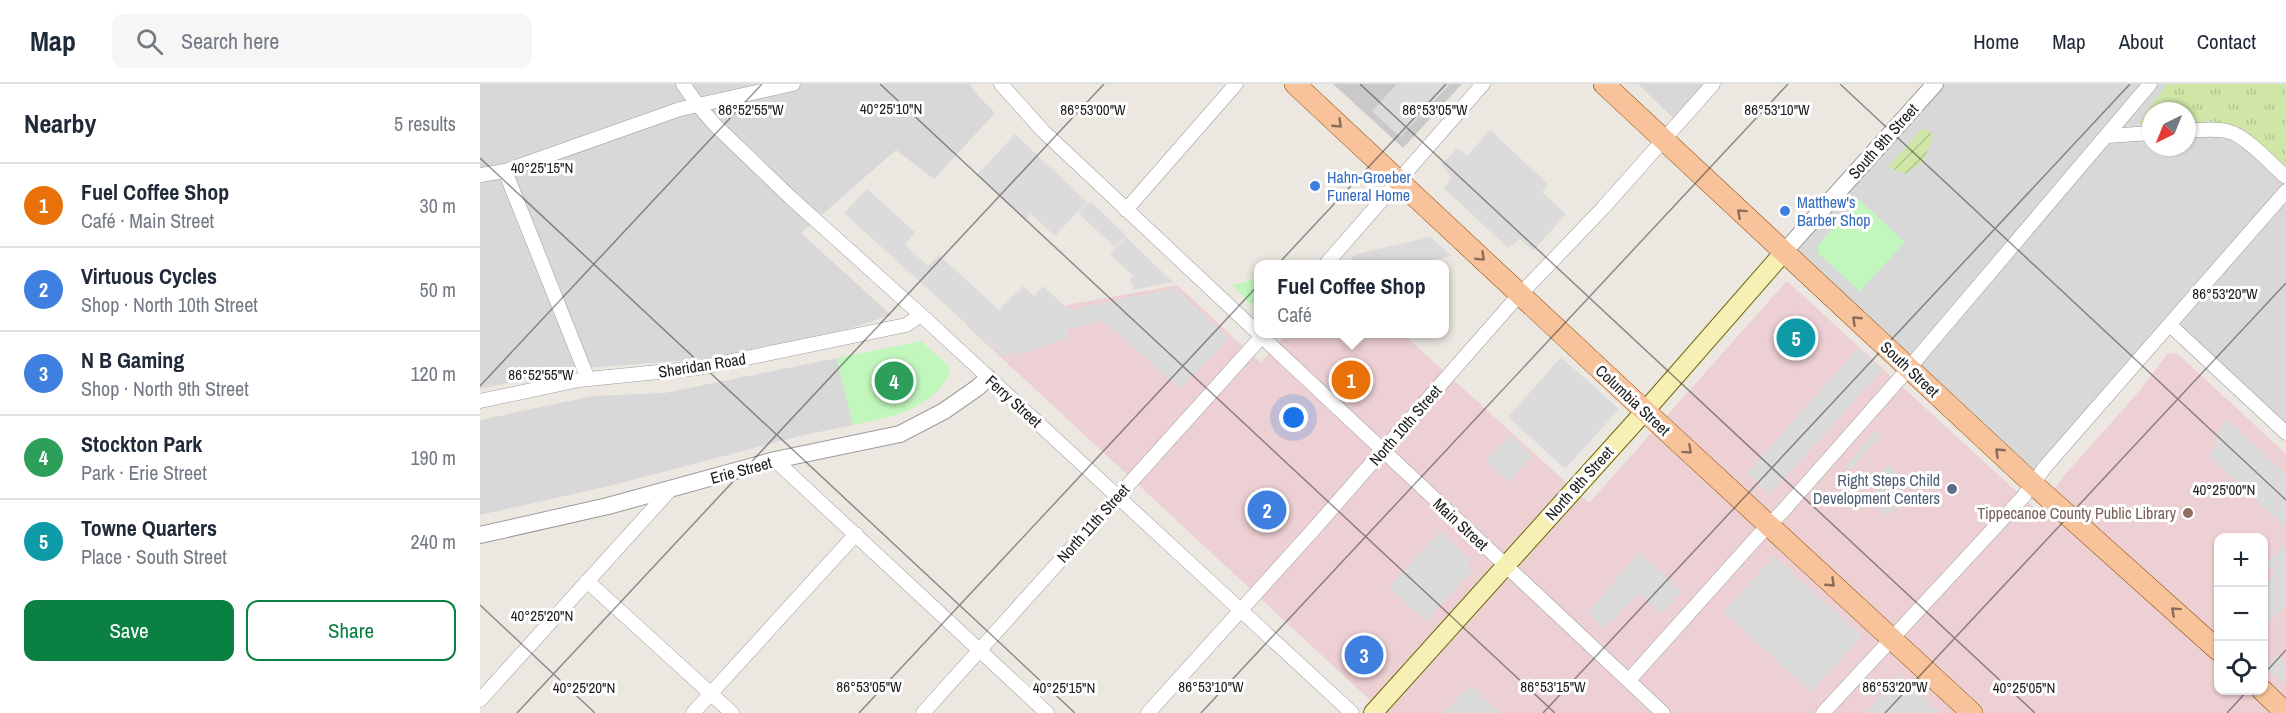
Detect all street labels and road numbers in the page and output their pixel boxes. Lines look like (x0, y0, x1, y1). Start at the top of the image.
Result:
street label: South 9th Street (1843, 98, 1923, 184)
street label: South Street (1876, 336, 1944, 402)
street label: Sheridan Road (657, 347, 747, 383)
street label: Columbia Street (1591, 360, 1675, 441)
street label: Ferry Street (981, 370, 1047, 432)
street label: North 10th Street (1364, 380, 1446, 470)
street label: North 9th Street (1540, 441, 1618, 525)
street label: Erie Street (708, 451, 774, 489)
street label: North 11th Street (1052, 479, 1135, 567)
street label: Main Street (1429, 493, 1494, 555)

